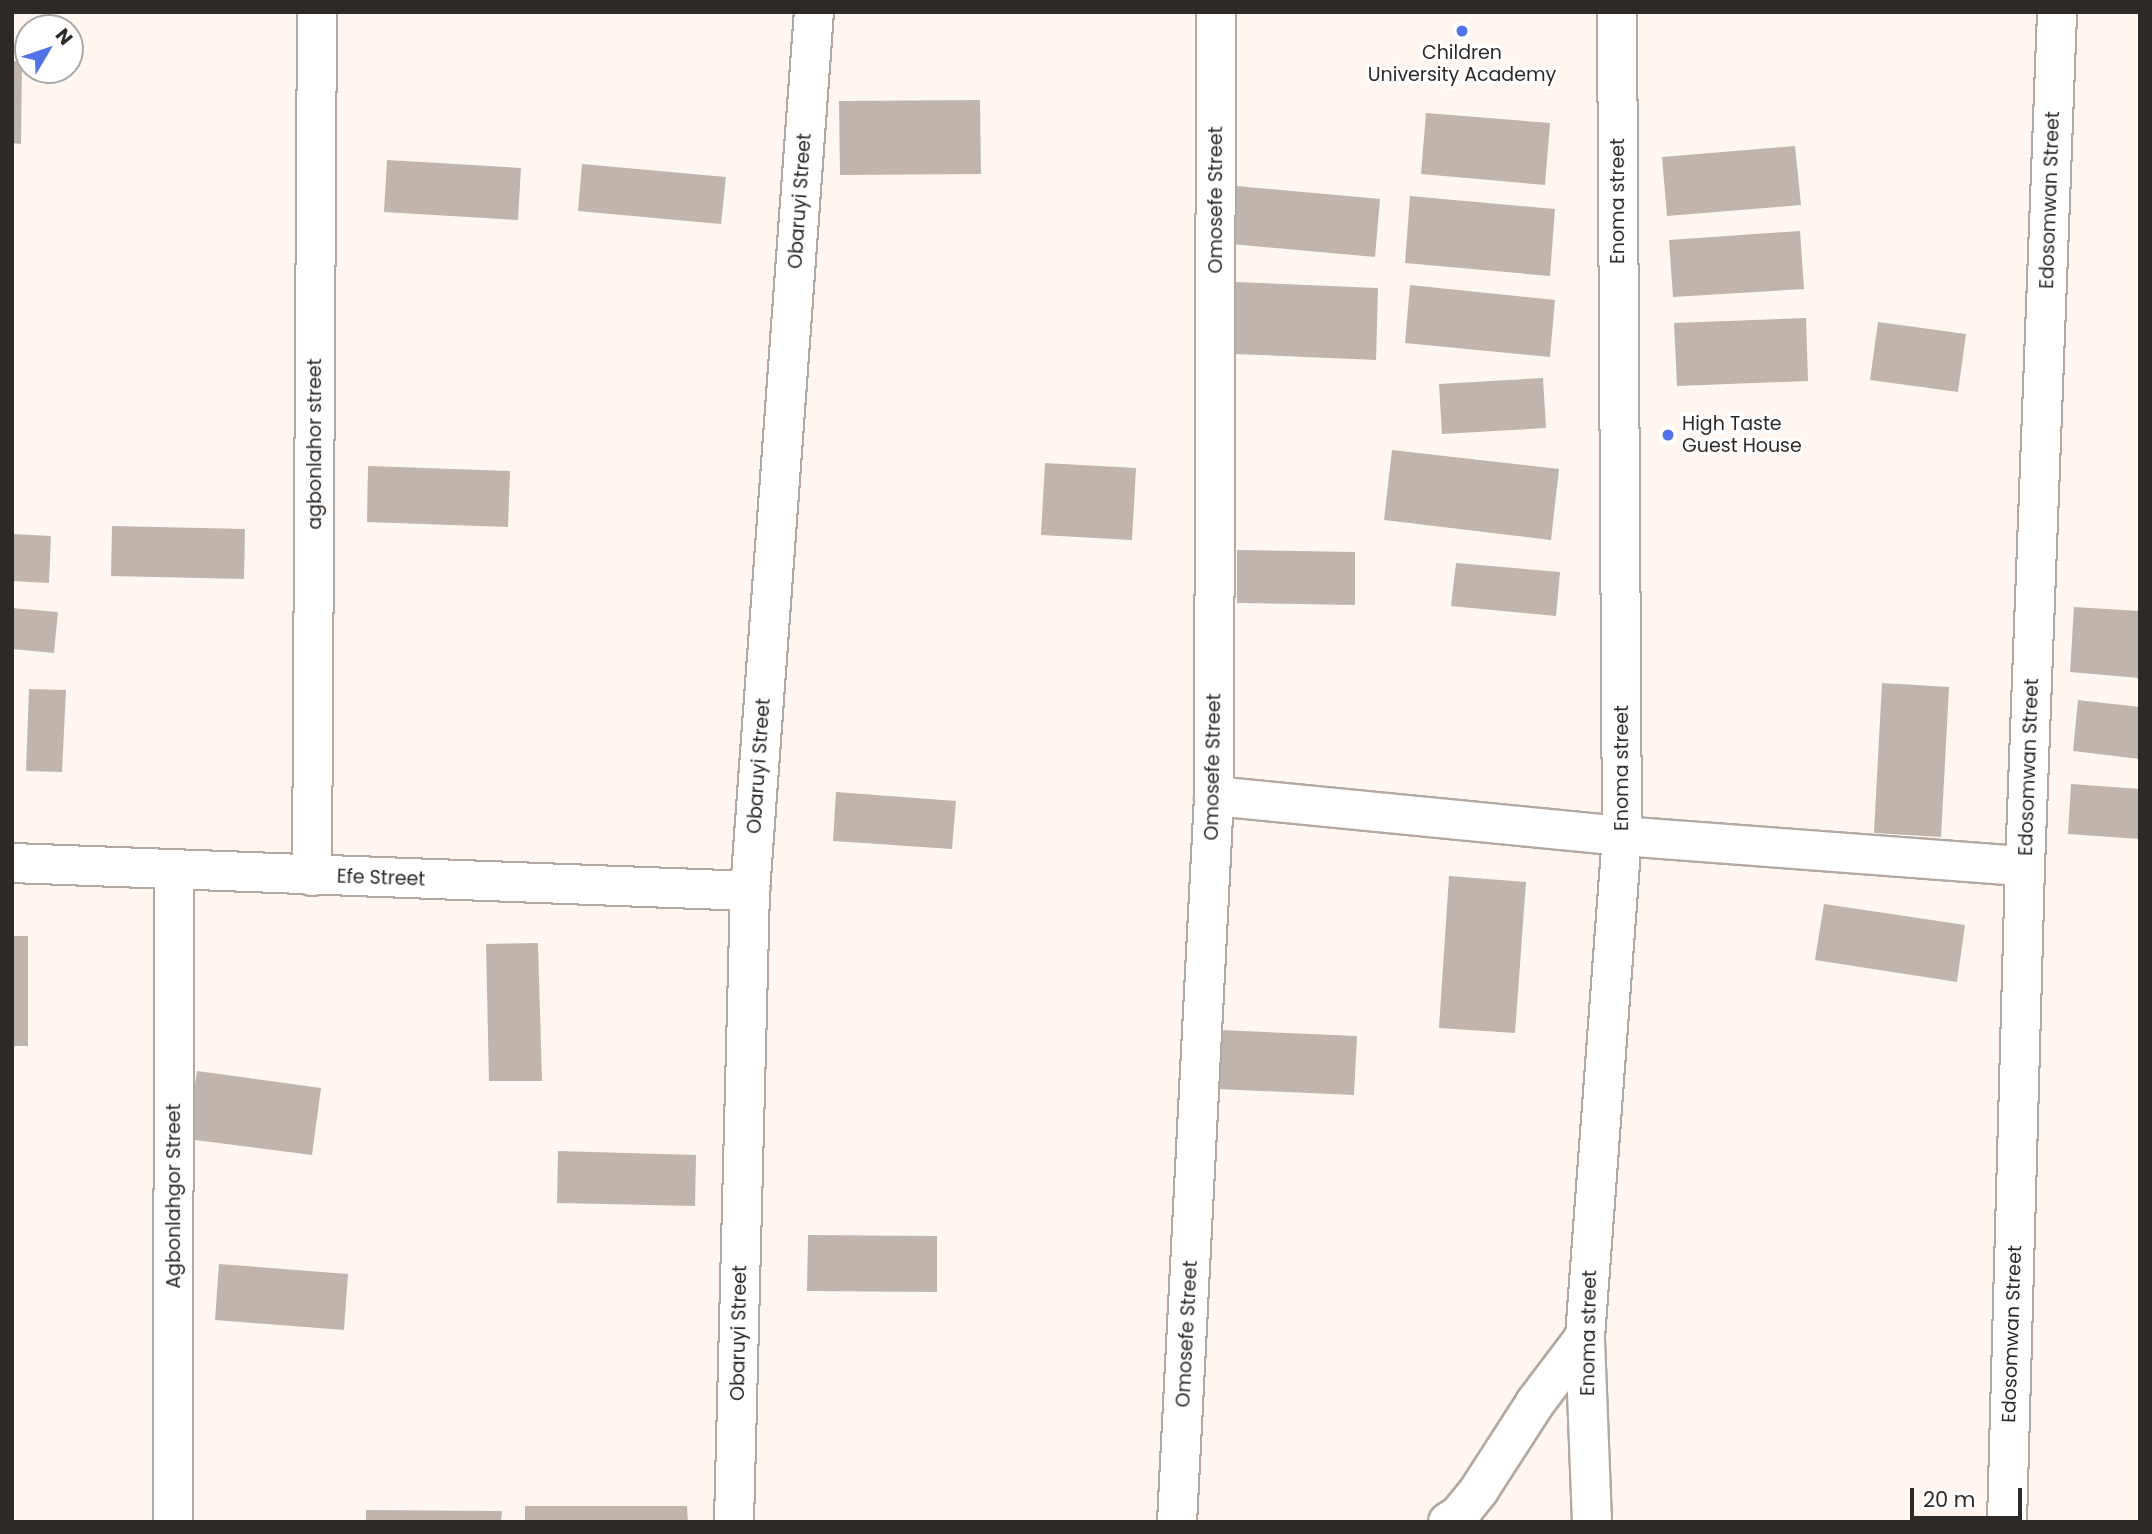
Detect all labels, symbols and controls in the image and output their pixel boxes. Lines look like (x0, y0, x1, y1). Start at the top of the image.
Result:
north arrow (14, 14, 84, 84)
text: N (49, 23, 79, 51)
marker: Children University Academy (1454, 23, 1470, 39)
place label: Children University Academy (1368, 42, 1556, 86)
street label: Edosomwan Street (2036, 111, 2064, 289)
street label: Omosefe Street (1205, 126, 1227, 274)
street label: Obaruyi Street (784, 132, 816, 270)
street label: Enoma street (1607, 138, 1629, 264)
street label: agbonlahor street (304, 358, 326, 530)
place label: High Taste Guest House (1682, 413, 1802, 457)
marker: High Taste Guest House (1660, 427, 1676, 443)
street label: Edosomwan Street (2015, 678, 2043, 856)
street label: Omosefe Street (1200, 693, 1226, 841)
street label: Obaruyi Street (743, 697, 775, 835)
street label: Enoma street (1611, 705, 1633, 831)
street label: Efe Street (336, 865, 426, 891)
street label: Agbonlahgor Street (163, 1103, 185, 1289)
street label: Edosomwan Street (1998, 1245, 2026, 1423)
street label: Omosefe Street (1172, 1260, 1202, 1408)
street label: Obaruyi Street (726, 1265, 752, 1401)
street label: Enoma street (1577, 1270, 1601, 1396)
scale bar (1914, 1474, 2026, 1518)
text: 20 m (1923, 1485, 1976, 1514)

